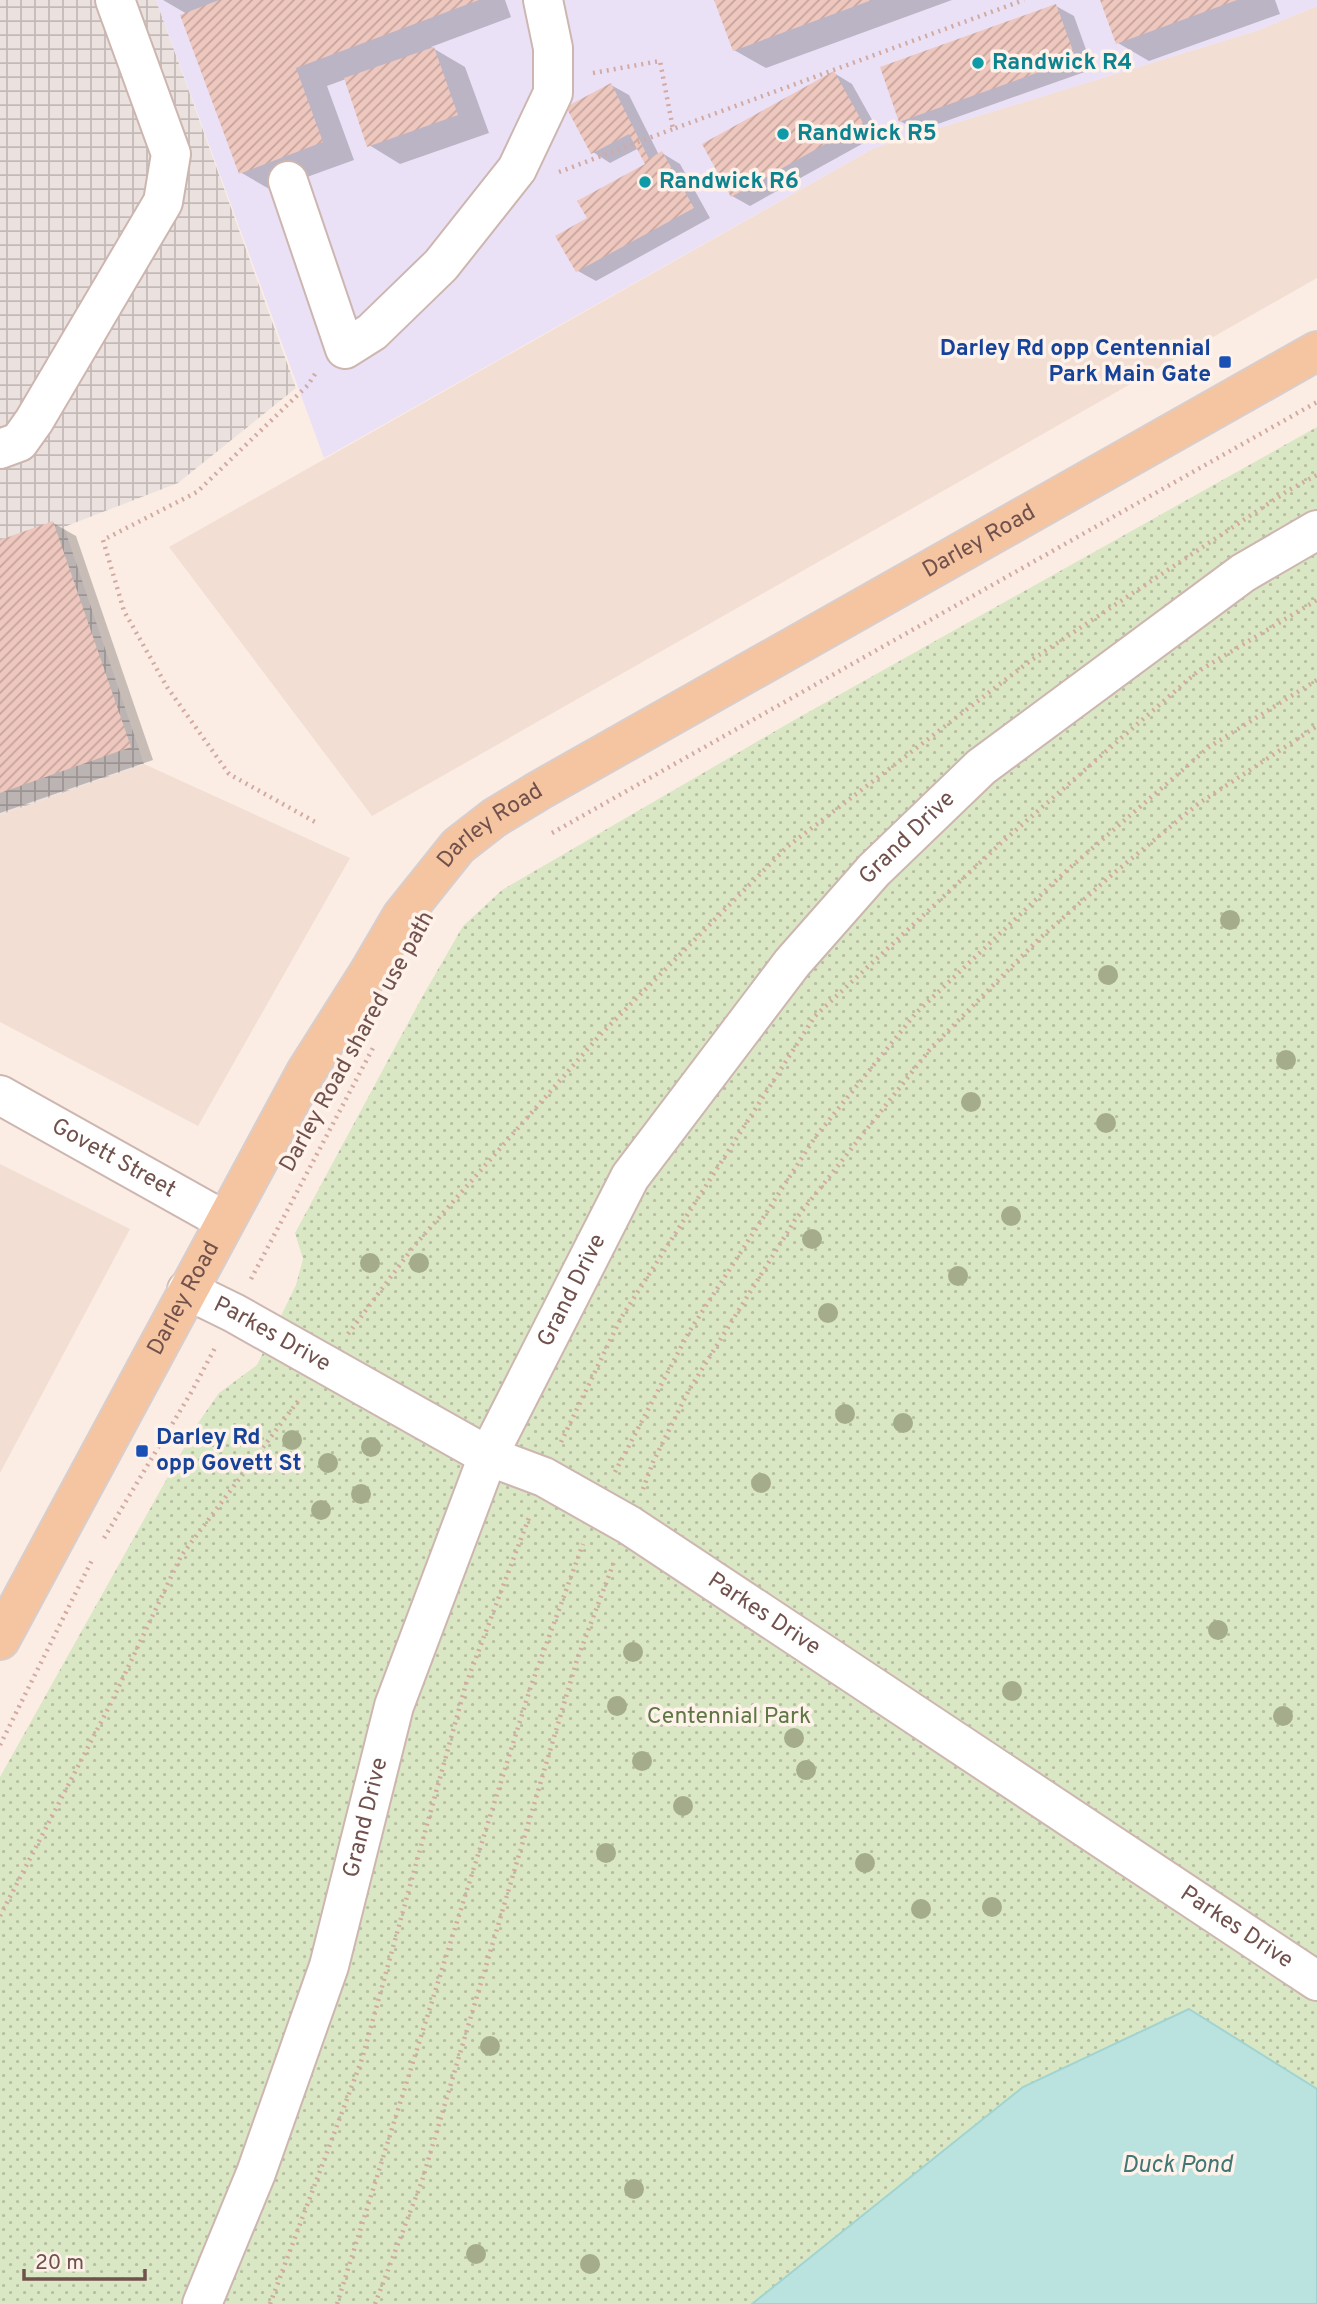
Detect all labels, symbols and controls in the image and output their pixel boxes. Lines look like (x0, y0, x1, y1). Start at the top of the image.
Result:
place label: Randwick R4 (992, 49, 1132, 78)
marker: Randwick R4 (970, 55, 986, 71)
place label: Randwick R5 (797, 120, 937, 149)
marker: Randwick R5 (775, 126, 791, 142)
place label: Randwick R6 (659, 168, 799, 197)
marker: Randwick R6 (637, 174, 653, 190)
place label: Darley Rd opp Centennial Park Main Gate (940, 335, 1211, 390)
marker: Darley Rd opp Centennial Park Main Gate (1217, 354, 1233, 370)
street label: Darley Road (918, 498, 1041, 585)
street label: Darley Road (431, 777, 549, 874)
street label: Grand Drive (853, 785, 962, 891)
street label: Darley Road shared use path (274, 906, 442, 1178)
street label: Govett Street (46, 1112, 181, 1205)
street label: Grand Drive (531, 1229, 613, 1352)
street label: Darley Road (142, 1236, 227, 1360)
street label: Parkes Drive (209, 1291, 336, 1379)
place label: Darley Rd opp Govett St (156, 1424, 301, 1479)
marker: Darley Rd opp Govett St (134, 1443, 150, 1459)
street label: Parkes Drive (702, 1566, 826, 1662)
park label: Centennial Park (647, 1703, 811, 1732)
street label: Grand Drive (337, 1755, 395, 1881)
street label: Parkes Drive (1174, 1880, 1299, 1976)
water label: Duck Pond (1122, 2151, 1234, 2181)
scale bar (24, 2238, 145, 2282)
text: 20 m (35, 2250, 84, 2277)

